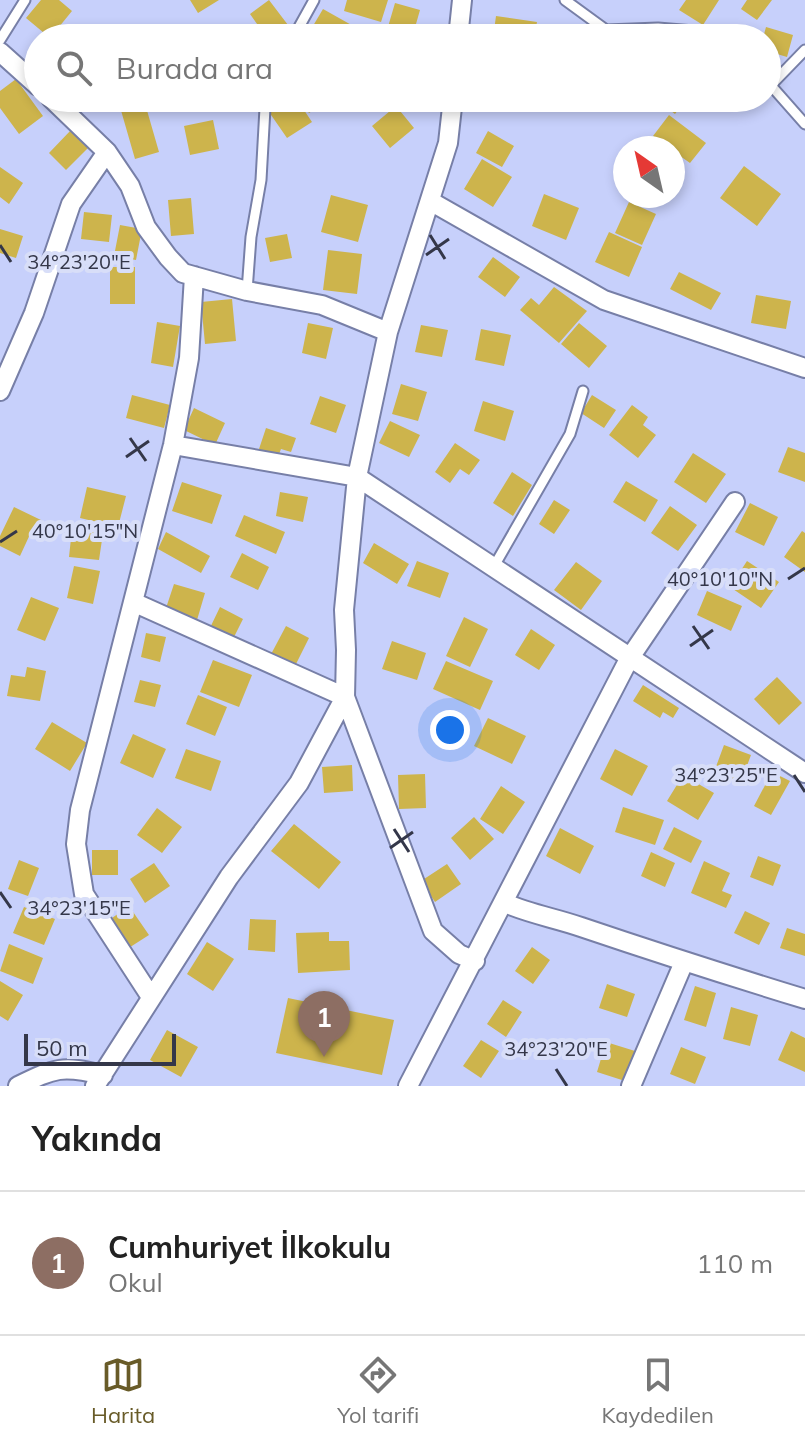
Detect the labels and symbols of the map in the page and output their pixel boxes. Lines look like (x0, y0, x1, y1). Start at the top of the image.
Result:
north arrow (613, 136, 685, 208)
text: 34°23'20"E (27, 249, 131, 274)
text: 40°10'15"N (32, 518, 138, 543)
text: 40°10'10"N (667, 566, 773, 591)
your location (430, 710, 470, 750)
text: 34°23'25"E (674, 762, 778, 787)
text: 34°23'15"E (27, 895, 131, 920)
pin: 1 (298, 991, 350, 1057)
scale bar (24, 1030, 176, 1066)
text: 34°23'20"E (504, 1036, 608, 1061)

